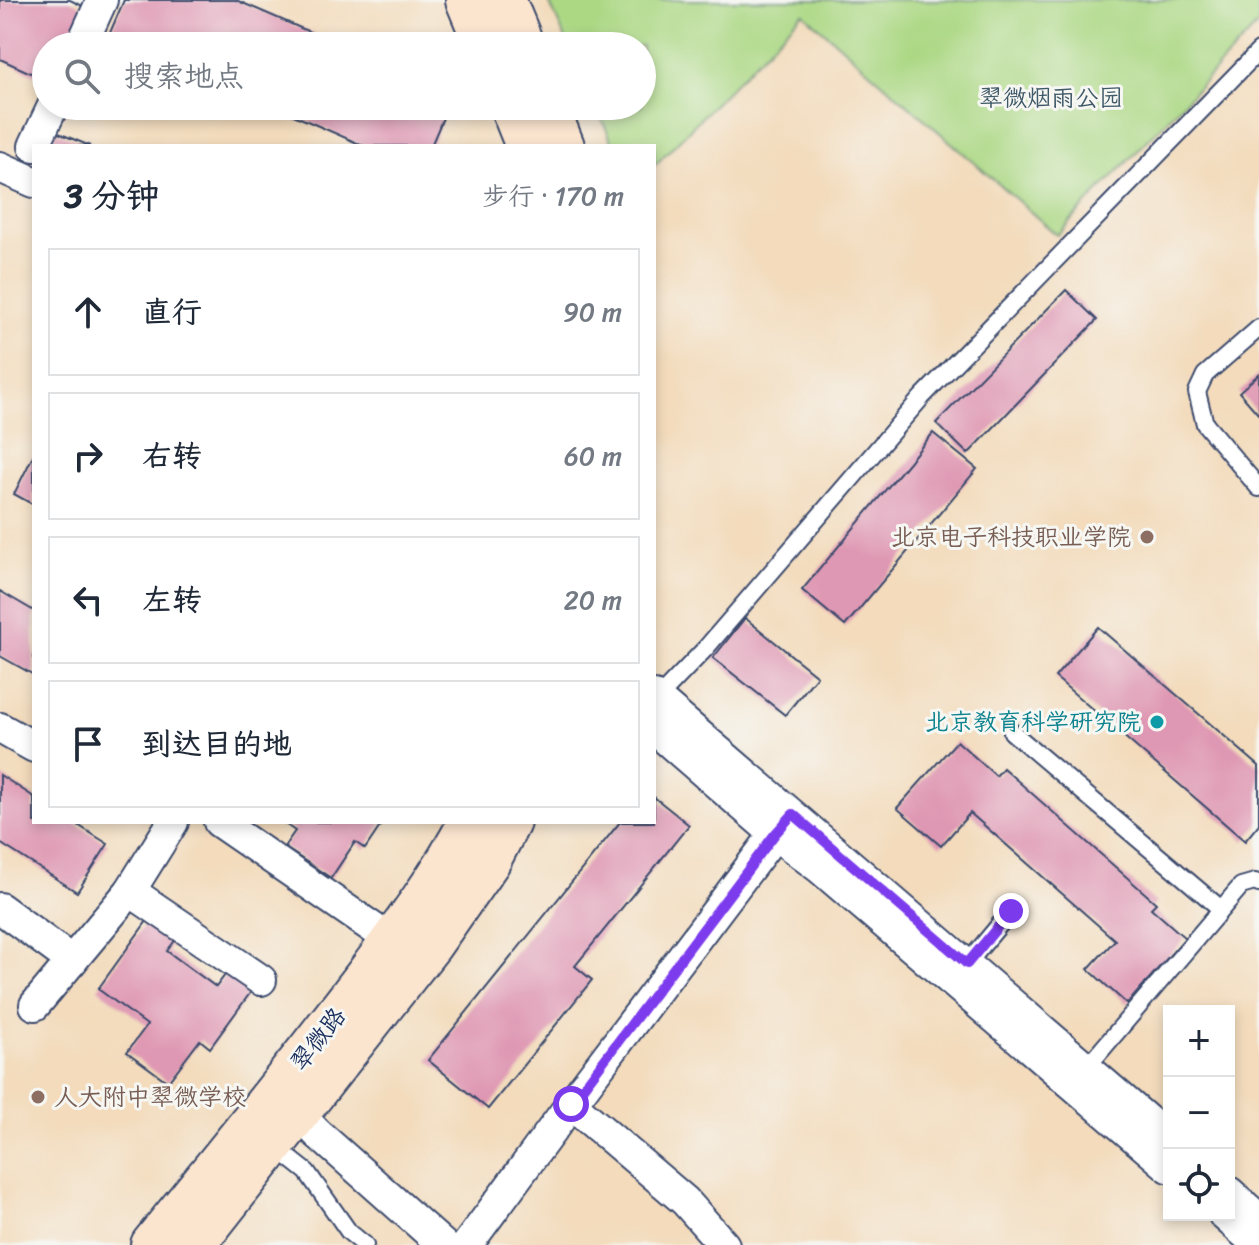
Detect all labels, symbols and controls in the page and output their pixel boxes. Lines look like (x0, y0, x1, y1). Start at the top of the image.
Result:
search box (32, 32, 656, 120)
text: 搜索地点 (124, 49, 244, 103)
icon: search (60, 54, 104, 98)
park label: 翠微烟雨公园 (979, 77, 1123, 119)
text: 3 分钟 (64, 166, 160, 226)
text: 步行 · 170 m (482, 173, 624, 219)
text: 直行 (142, 285, 202, 339)
text: 90 m (563, 289, 622, 335)
icon: ahead (66, 290, 110, 334)
text: 右转 (142, 429, 202, 483)
text: 60 m (564, 433, 622, 479)
icon: right (66, 434, 110, 478)
place label: 北京电子科技职业学院 (891, 516, 1131, 558)
marker: 北京电子科技职业学院 (1138, 528, 1156, 546)
text: 左转 (142, 573, 202, 627)
text: 20 m (564, 577, 622, 623)
icon: left (66, 578, 110, 622)
place label: 北京教育科学研究院 (925, 701, 1141, 743)
marker: 北京教育科学研究院 (1148, 713, 1166, 731)
text: 到达目的地 (142, 717, 292, 771)
icon: arrive (66, 722, 110, 766)
route end (993, 893, 1029, 929)
street label: 翠微路 (279, 998, 357, 1080)
map controls (1163, 1005, 1235, 1221)
button: + (1163, 1005, 1235, 1077)
place label: 人大附中翠微学校 (54, 1076, 246, 1118)
button: − (1163, 1077, 1235, 1149)
route start (553, 1086, 589, 1122)
marker: 人大附中翠微学校 (29, 1088, 47, 1106)
button: locate (1163, 1149, 1235, 1221)

